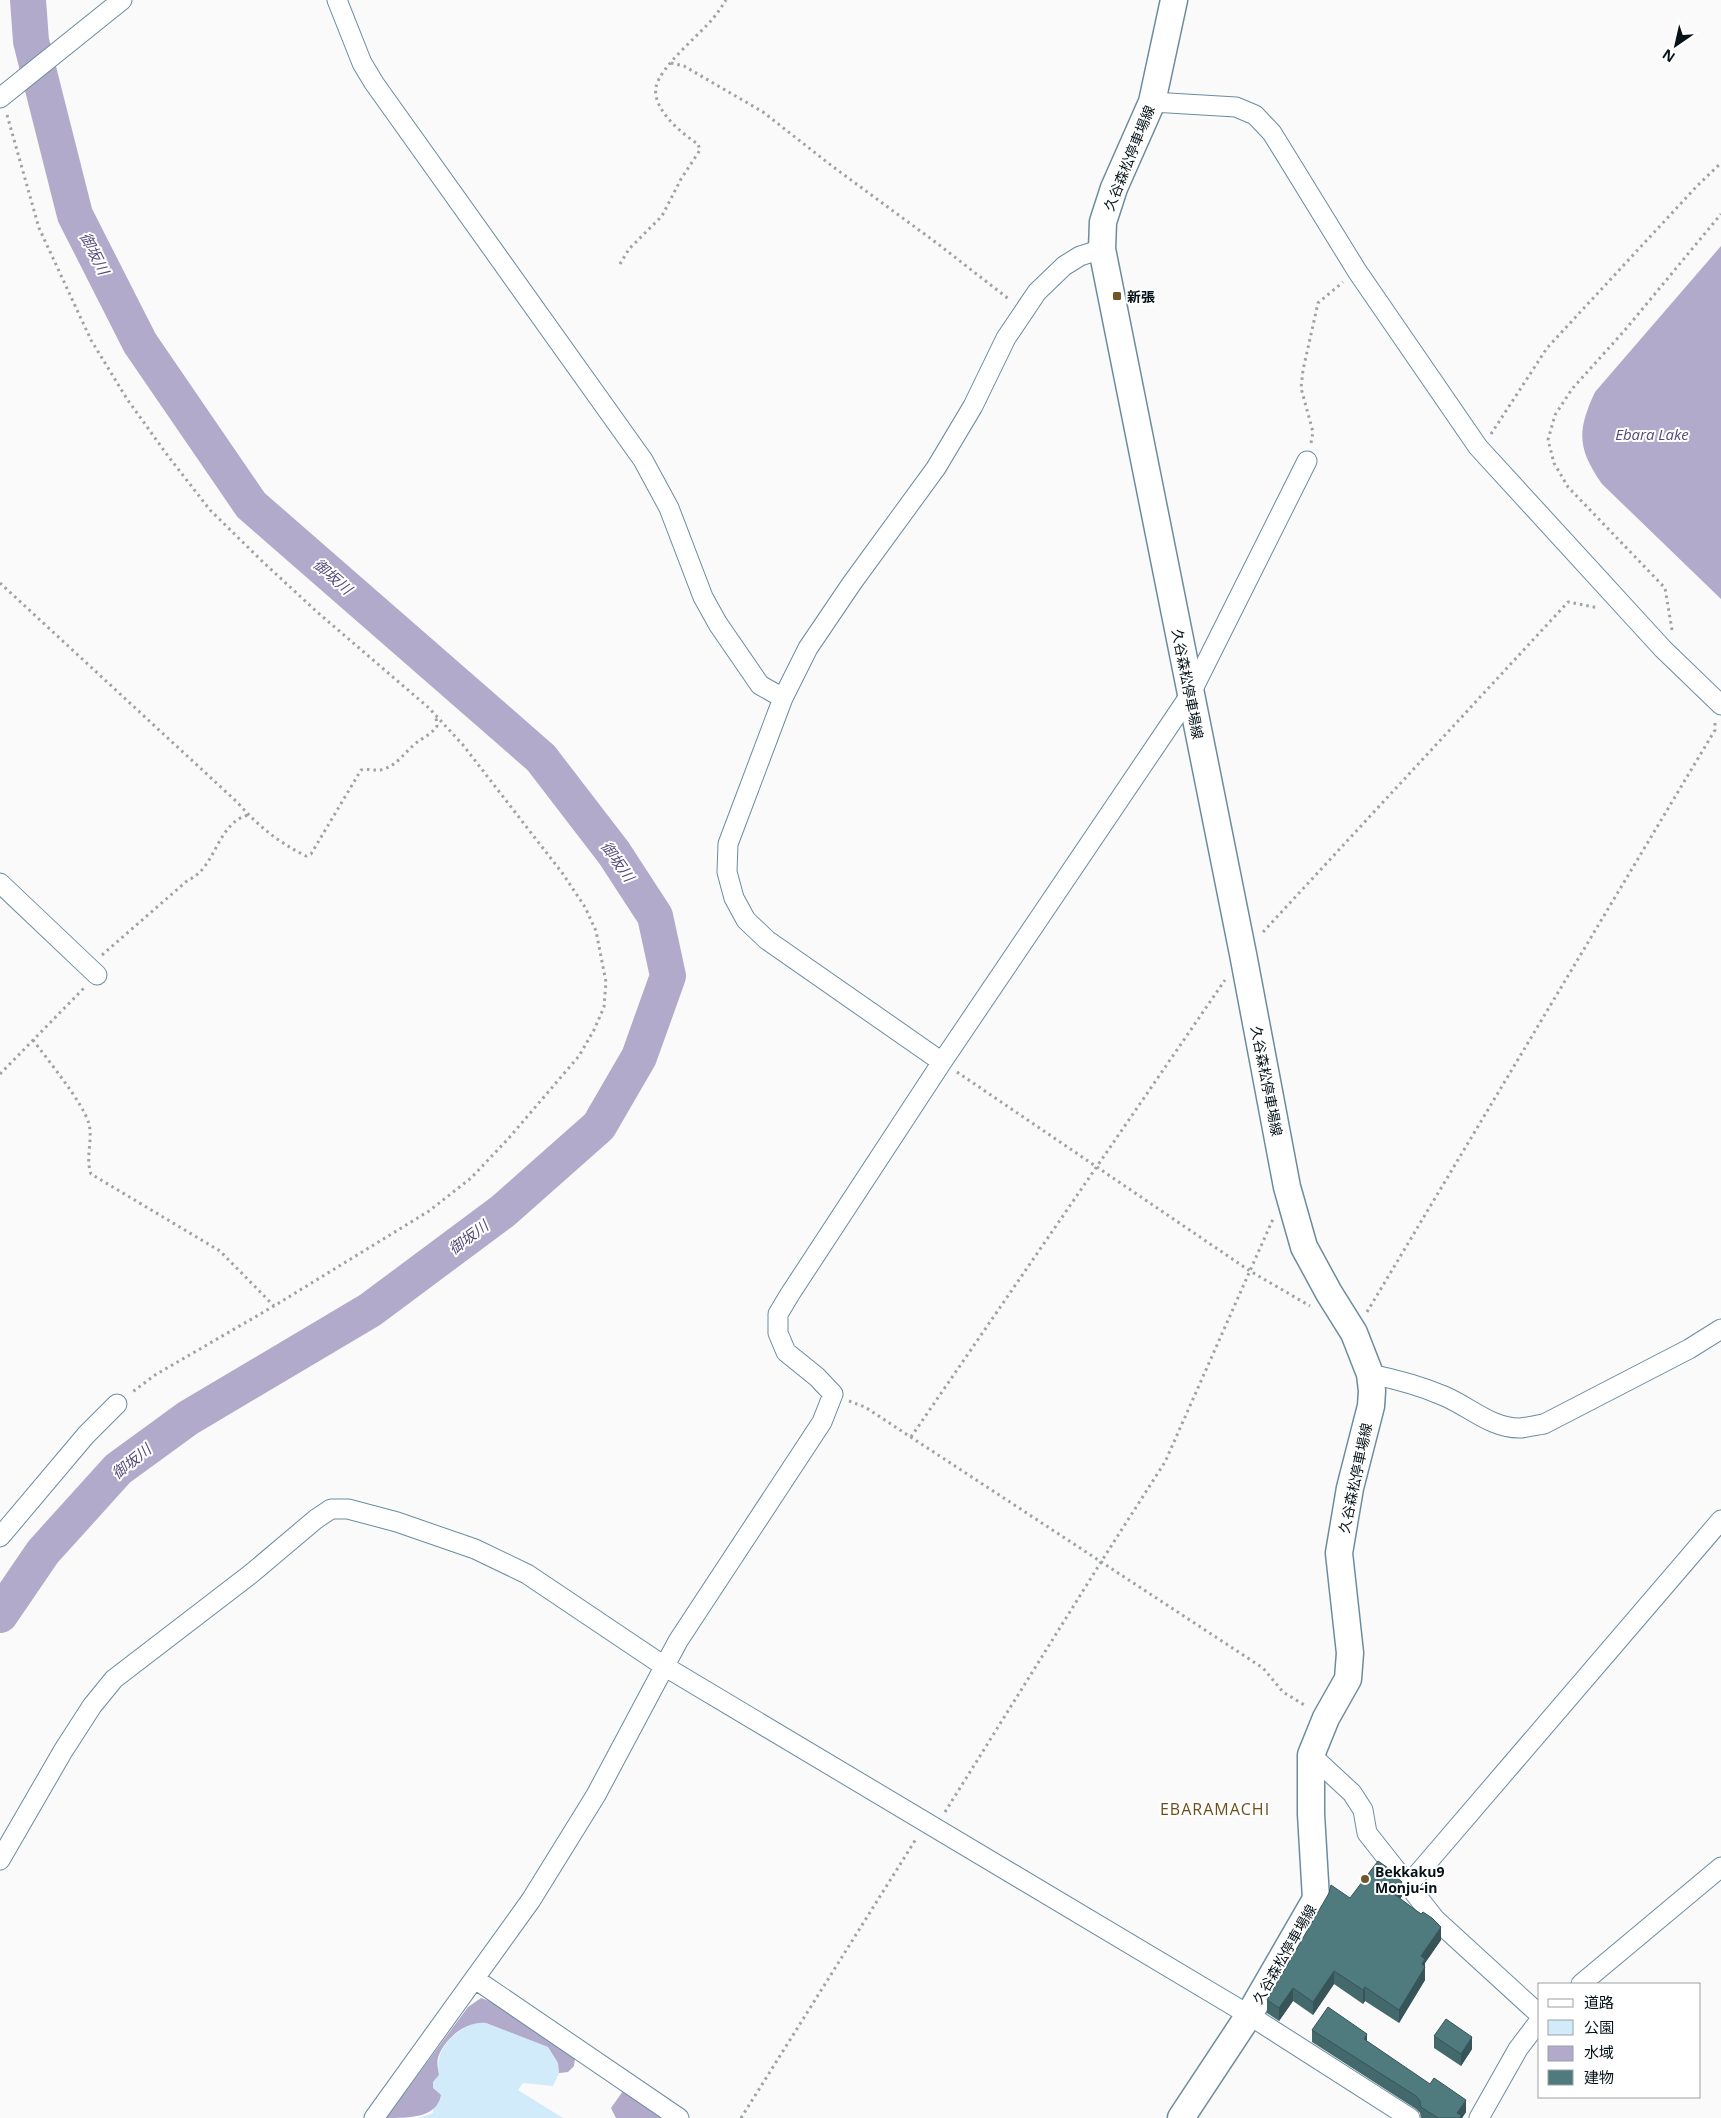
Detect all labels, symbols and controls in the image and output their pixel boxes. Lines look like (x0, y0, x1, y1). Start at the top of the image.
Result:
north arrow (1651, 20, 1701, 70)
text: N (1658, 45, 1678, 67)
street label: 久谷森松停車場線 (1099, 103, 1159, 213)
water label: 御坂川 (76, 228, 115, 279)
place label: 新張 (1127, 287, 1155, 306)
marker: 新張 (1111, 290, 1123, 302)
water label: Ebara Lake (1615, 424, 1689, 444)
water label: 御坂川 (309, 554, 358, 600)
street label: 久谷森松停車場線 (1168, 627, 1208, 741)
water label: 御坂川 (597, 837, 640, 887)
street label: 久谷森松停車場線 (1247, 1024, 1287, 1138)
water label: 御坂川 (444, 1214, 494, 1259)
street label: 久谷森松停車場線 (1334, 1421, 1376, 1535)
water label: 御坂川 (107, 1438, 156, 1483)
district label: EBARAMACHI (1160, 1798, 1270, 1820)
place label: Bekkaku9 Monju-in (1375, 1862, 1444, 1897)
marker: Bekkaku9 Monju-in (1359, 1873, 1371, 1885)
street label: 久谷森松停車場線 (1248, 1901, 1320, 2007)
legend (1538, 1983, 1701, 2098)
text: 道路 (1584, 1992, 1614, 2012)
text: 公園 (1584, 2017, 1614, 2037)
text: 水域 (1584, 2042, 1614, 2062)
text: 建物 (1584, 2067, 1614, 2087)

